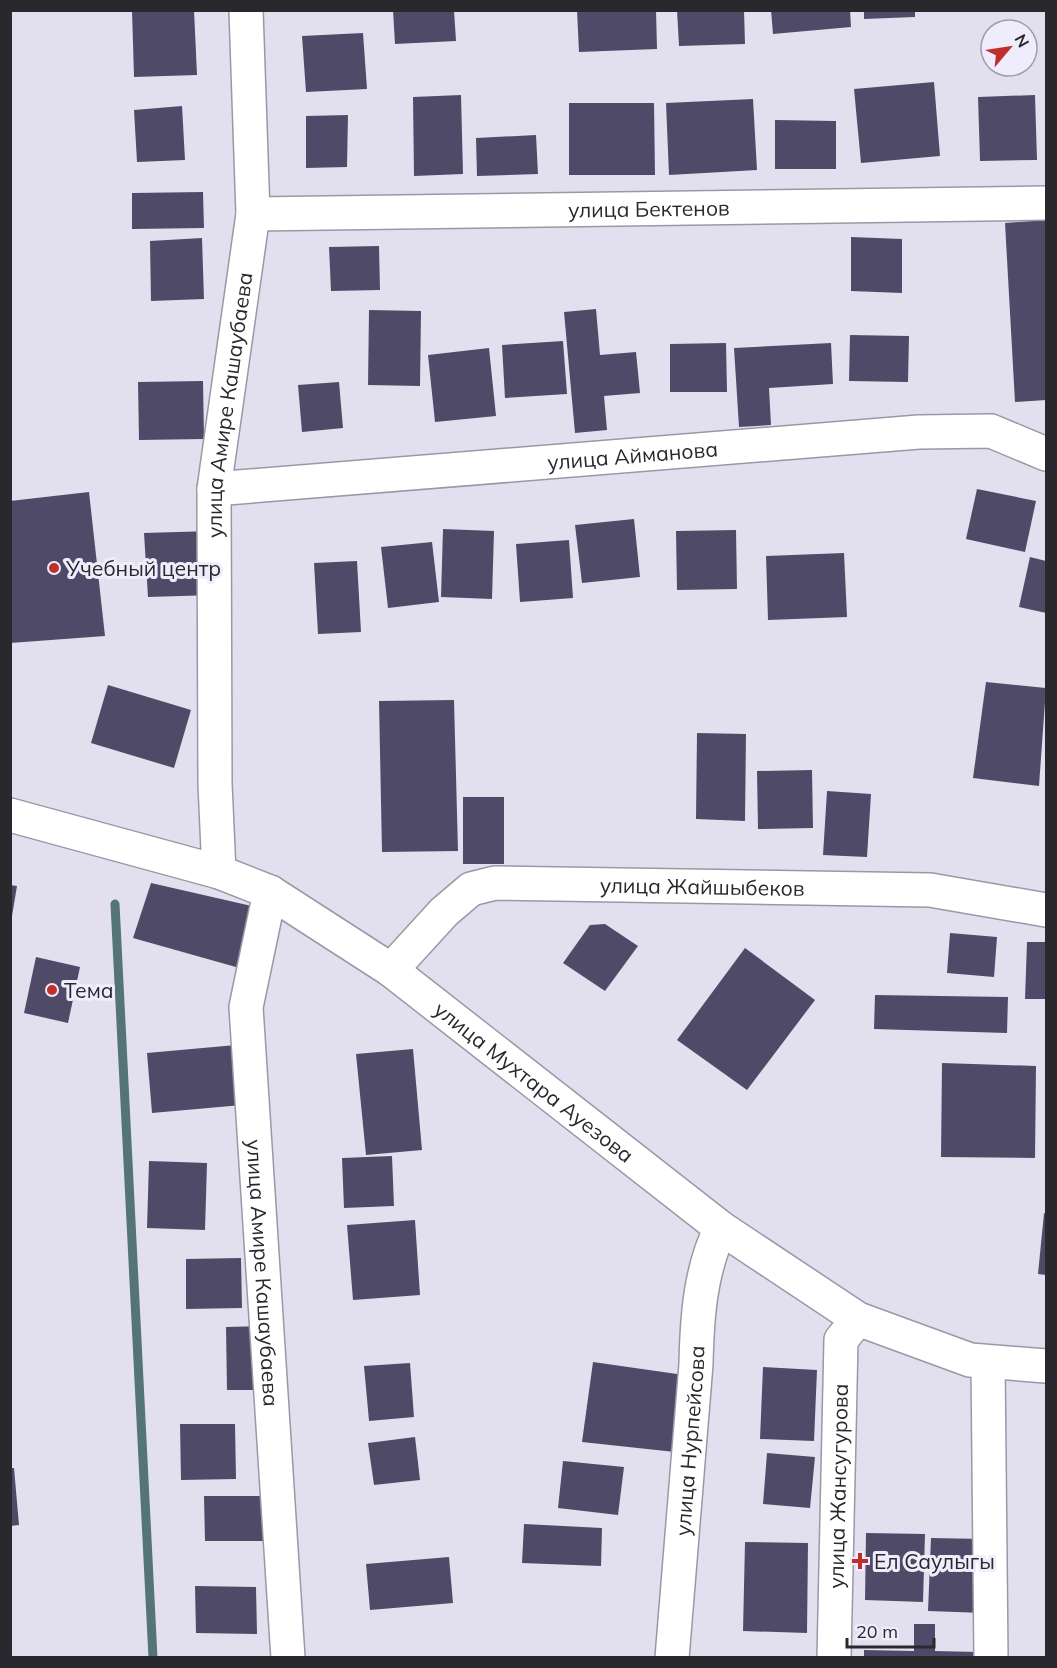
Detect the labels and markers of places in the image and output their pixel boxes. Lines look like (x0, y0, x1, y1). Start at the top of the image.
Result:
place label: Учебный центр (65, 555, 221, 581)
marker: Учебный центр (47, 561, 61, 575)
place label: Тема (64, 977, 114, 1003)
marker: Тема (45, 983, 59, 997)
place label: Ел Саулыгы (874, 1548, 995, 1574)
marker: Ел Саулыгы (851, 1552, 869, 1570)

